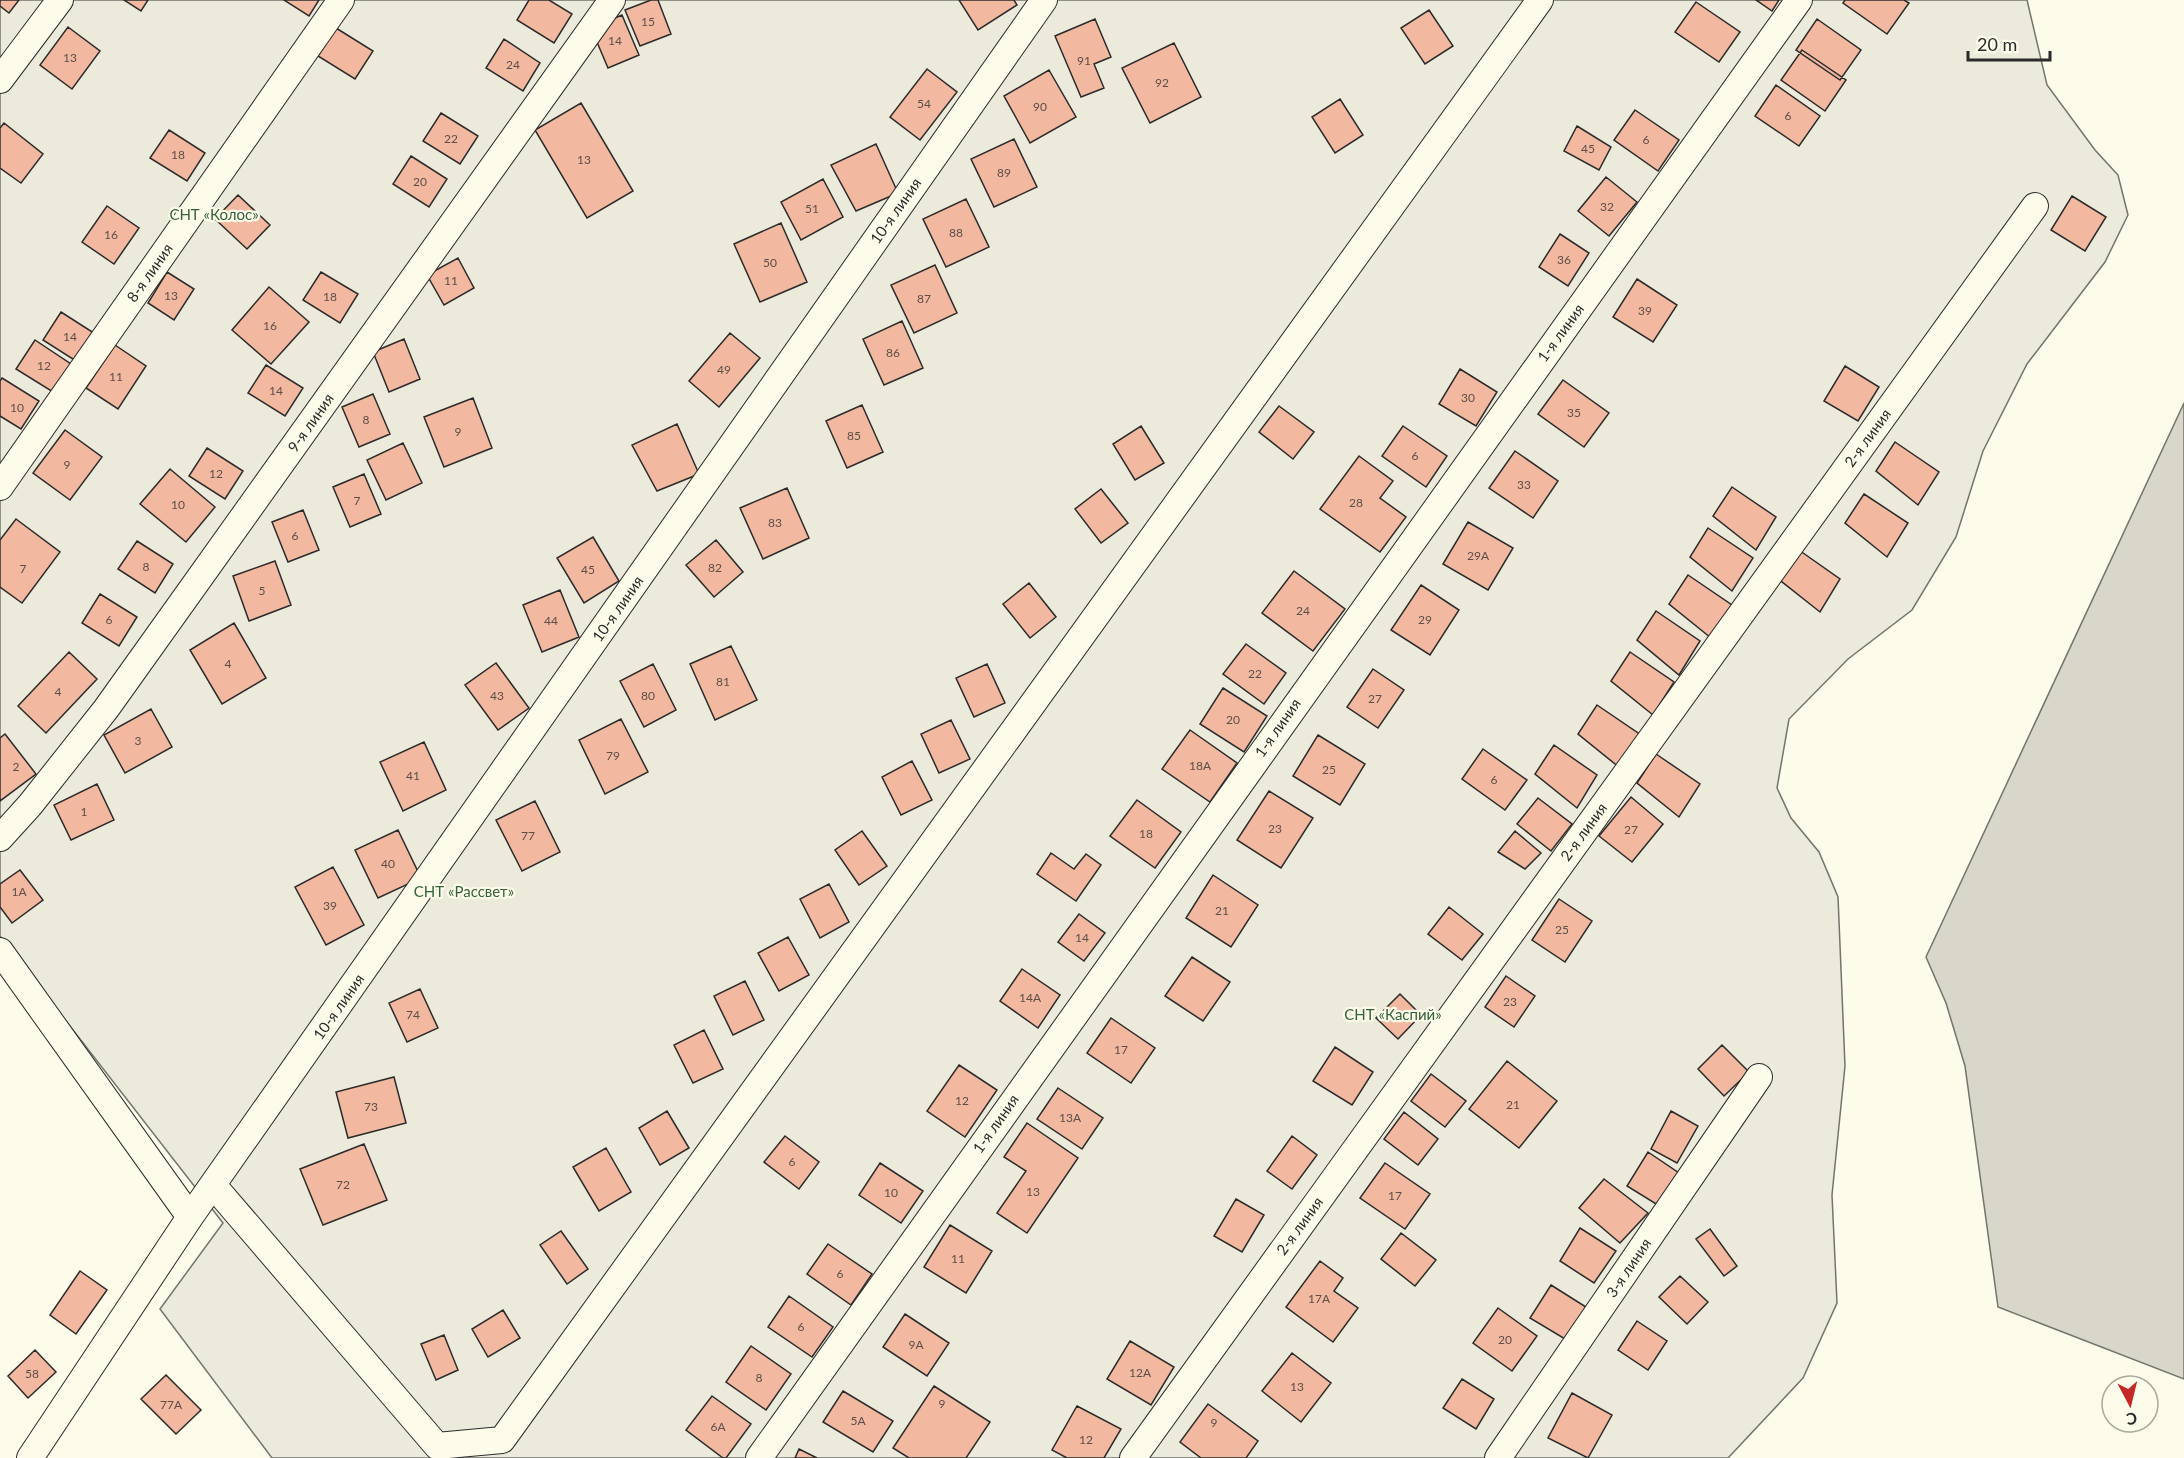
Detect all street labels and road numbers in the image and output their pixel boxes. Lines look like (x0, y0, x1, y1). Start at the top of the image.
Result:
street label: 10-я линия (866, 174, 924, 247)
street label: 8-я линия (122, 240, 176, 305)
street label: 1-я линия (1533, 300, 1587, 365)
street label: 9-я линия (283, 390, 337, 455)
street label: 2-я линия (1840, 405, 1894, 470)
street label: 10-я линия (588, 572, 646, 645)
street label: 1-я линия (1250, 695, 1304, 760)
street label: 2-я линия (1556, 799, 1610, 864)
street label: 10-я линия (309, 970, 367, 1043)
street label: 1-я линия (968, 1091, 1022, 1156)
street label: 2-я линия (1272, 1193, 1326, 1258)
street label: 3-я линия (1602, 1234, 1654, 1300)

